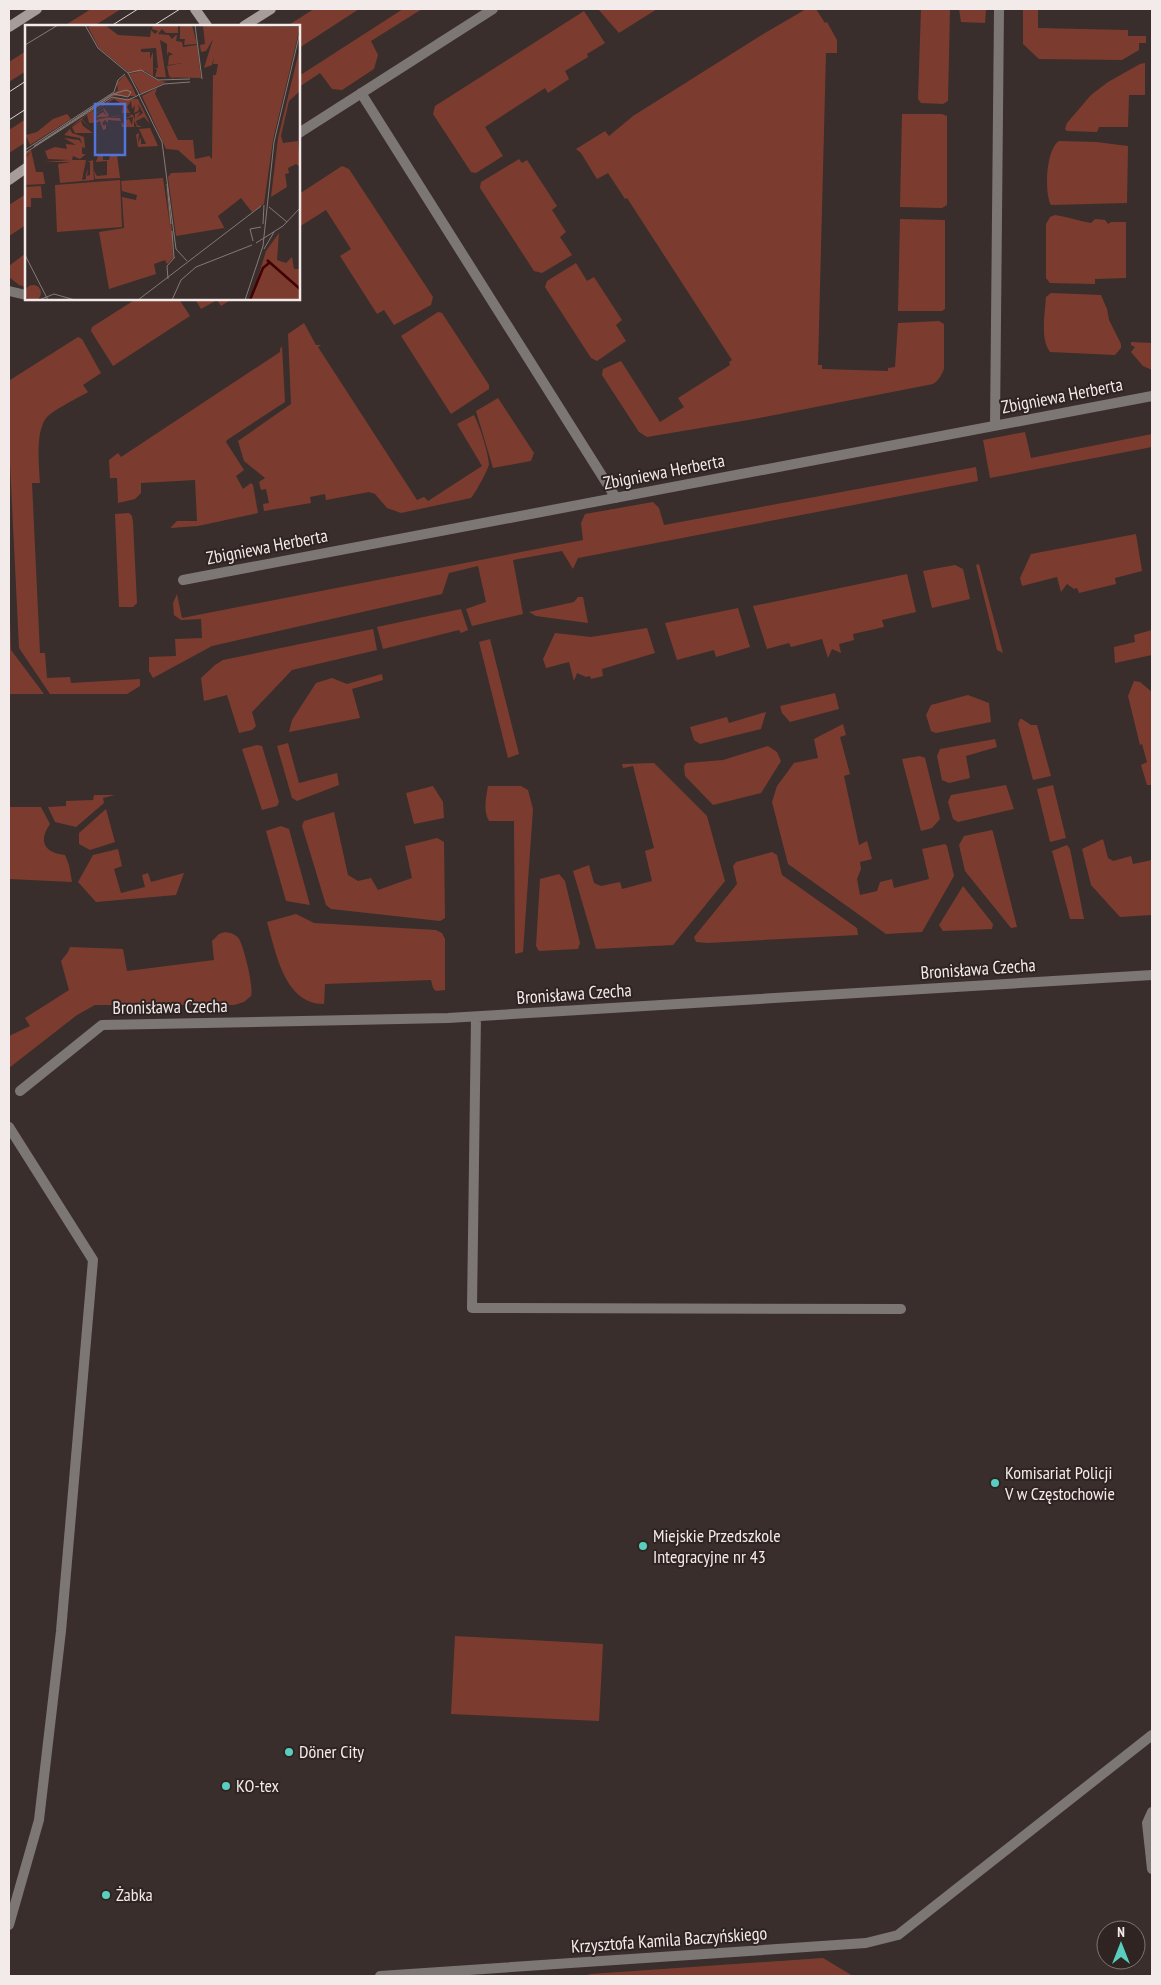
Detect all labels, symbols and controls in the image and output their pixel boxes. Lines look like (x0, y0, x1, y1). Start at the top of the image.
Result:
inset map (25, 25, 300, 300)
street label: Zbigniewa Herberta (999, 372, 1124, 419)
street label: Zbigniewa Herberta (601, 448, 726, 495)
street label: Zbigniewa Herberta (204, 523, 329, 570)
street label: Bronisława Czecha (920, 953, 1036, 984)
street label: Bronisława Czecha (516, 978, 632, 1009)
street label: Bronisława Czecha (112, 994, 228, 1019)
place label: Komisariat Policji V w Częstochowie (1004, 1461, 1115, 1505)
marker: Komisariat Policji V w Częstochowie (989, 1477, 1001, 1489)
place label: Miejskie Przedszkole Integracyjne nr 43 (653, 1524, 781, 1568)
marker: Miejskie Przedszkole Integracyjne nr 43 (637, 1540, 649, 1552)
place label: Döner City (299, 1740, 364, 1763)
marker: Döner City (283, 1746, 295, 1758)
place label: KO-tex (236, 1774, 280, 1797)
marker: KO-tex (220, 1780, 232, 1792)
place label: Żabka (116, 1883, 153, 1906)
marker: Żabka (100, 1889, 112, 1901)
north arrow (1096, 1920, 1146, 1970)
street label: Krzysztofa Kamila Baczyńskiego (570, 1921, 768, 1958)
text: N (1117, 1923, 1125, 1941)

